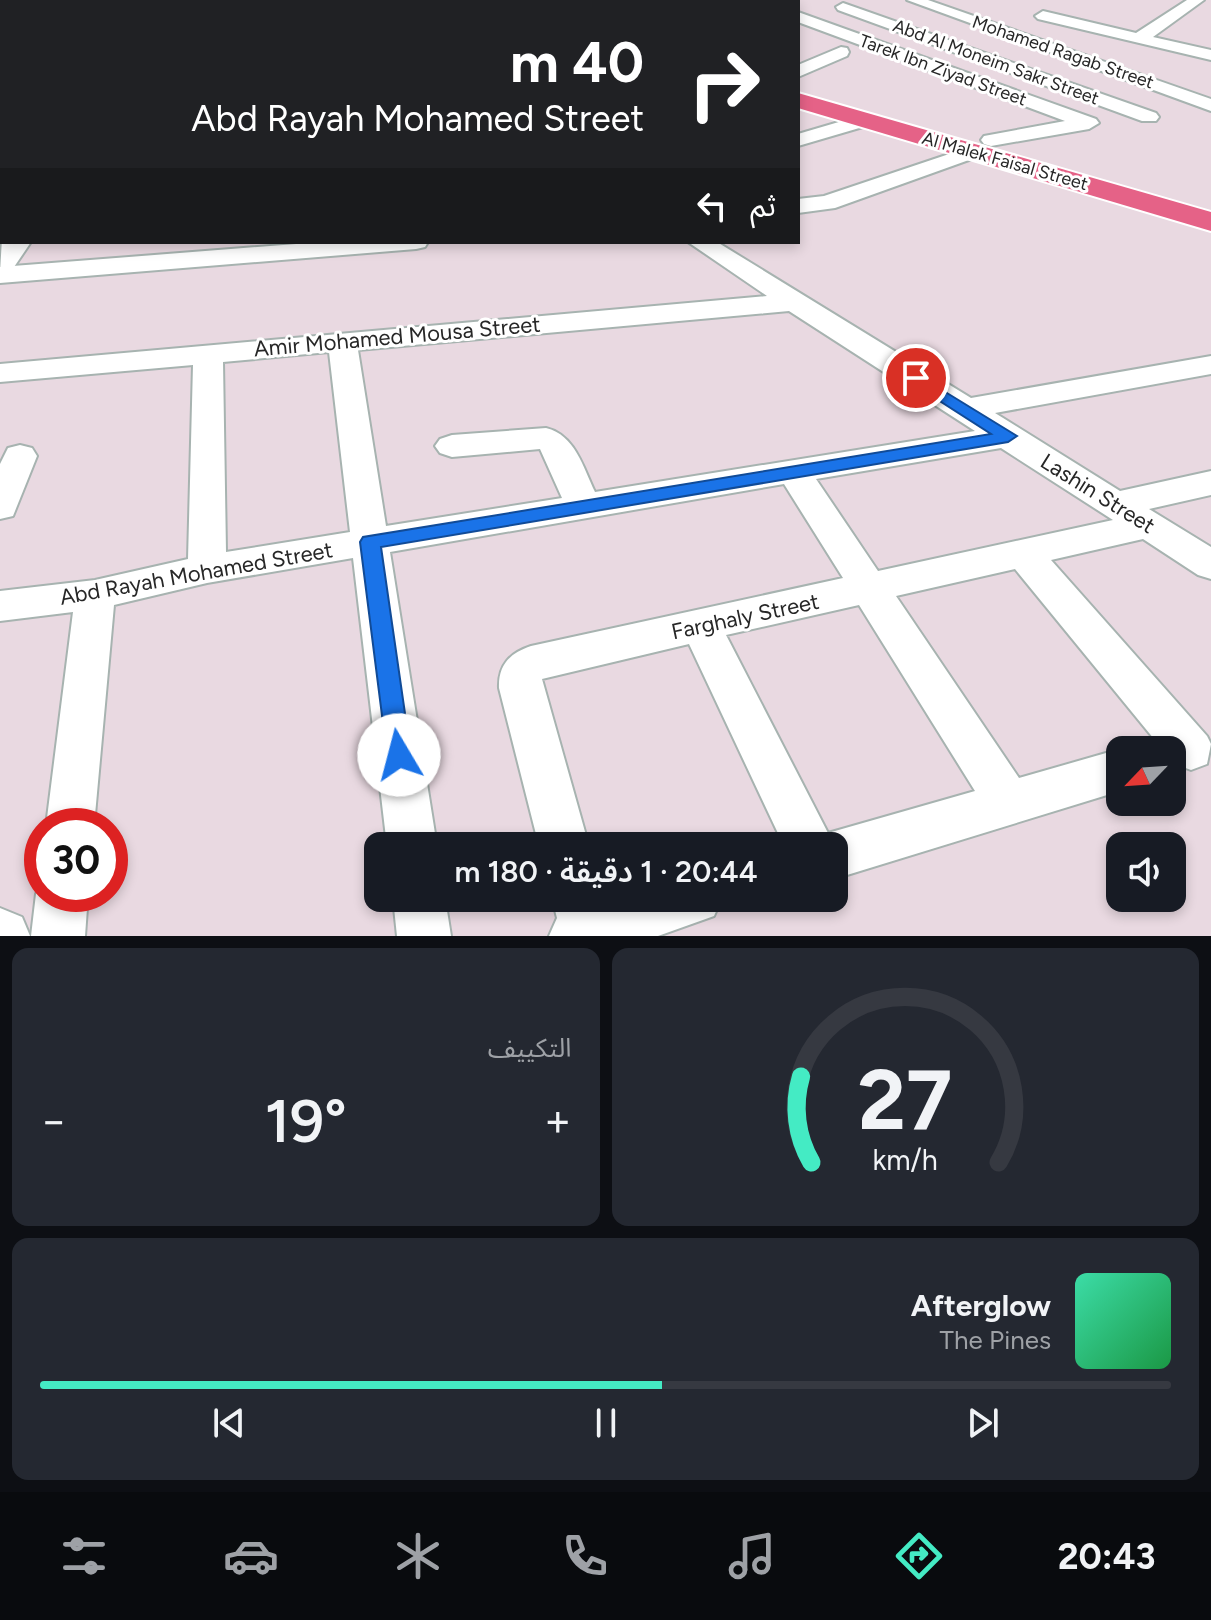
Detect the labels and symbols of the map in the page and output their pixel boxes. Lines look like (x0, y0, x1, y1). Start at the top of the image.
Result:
street label: Mohamed Ragab Street (969, 11, 1157, 93)
street label: Abd Al Moneim Sakr Street (890, 14, 1102, 110)
street label: Tarek Ibn Ziyad Street (856, 29, 1030, 111)
street label: Al Malek Faisal Street (920, 127, 1091, 195)
street label: Amir Mohamed Mousa Street (253, 311, 542, 362)
pin (882, 344, 950, 412)
street label: Lashin Street (1036, 448, 1160, 539)
street label: Abd Rayah Mohamed Street (57, 536, 335, 611)
street label: Farghaly Street (669, 588, 821, 645)
position arrow (357, 713, 441, 797)
north arrow (1106, 736, 1186, 816)
speed limit sign: 30 (24, 808, 128, 912)

